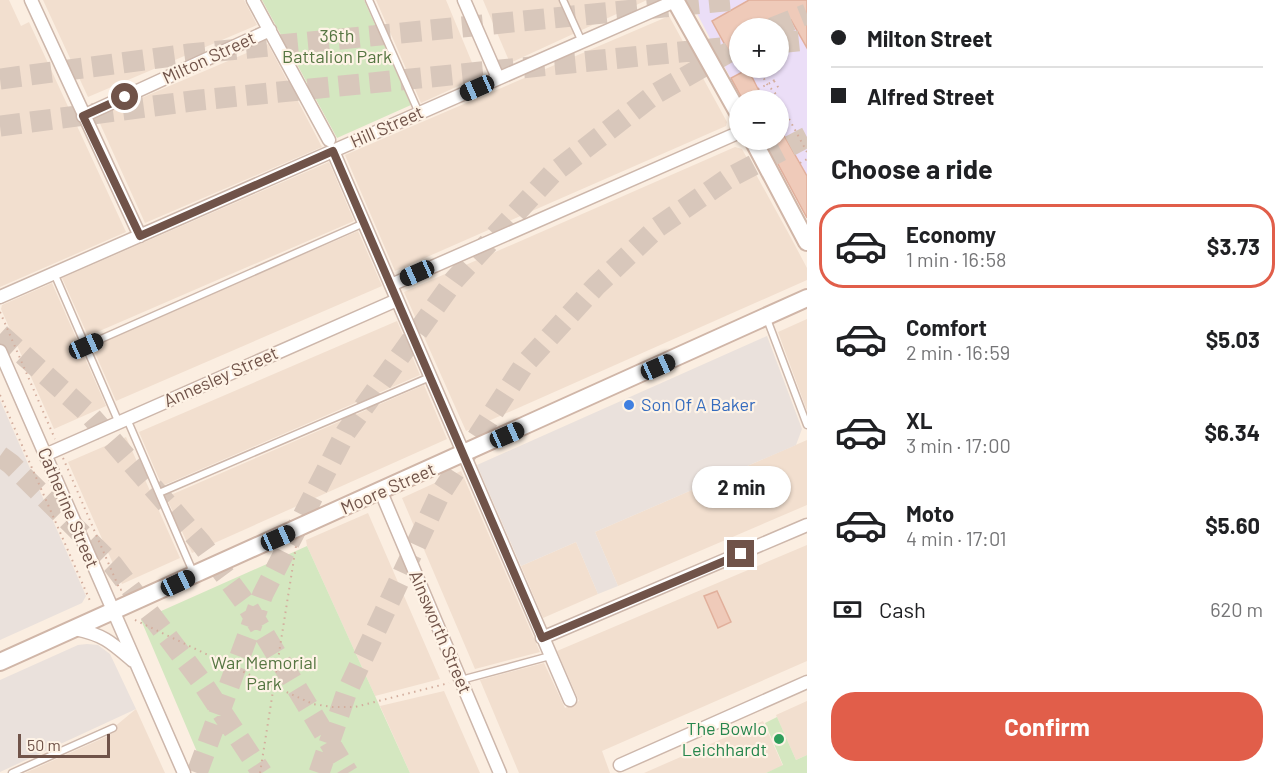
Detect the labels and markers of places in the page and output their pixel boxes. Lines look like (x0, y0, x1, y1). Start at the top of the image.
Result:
place label: Son Of A Baker (641, 393, 756, 415)
marker: Son Of A Baker (622, 398, 636, 412)
place label: The Bowlo Leichhardt (682, 717, 767, 760)
marker: The Bowlo Leichhardt (772, 732, 786, 746)

